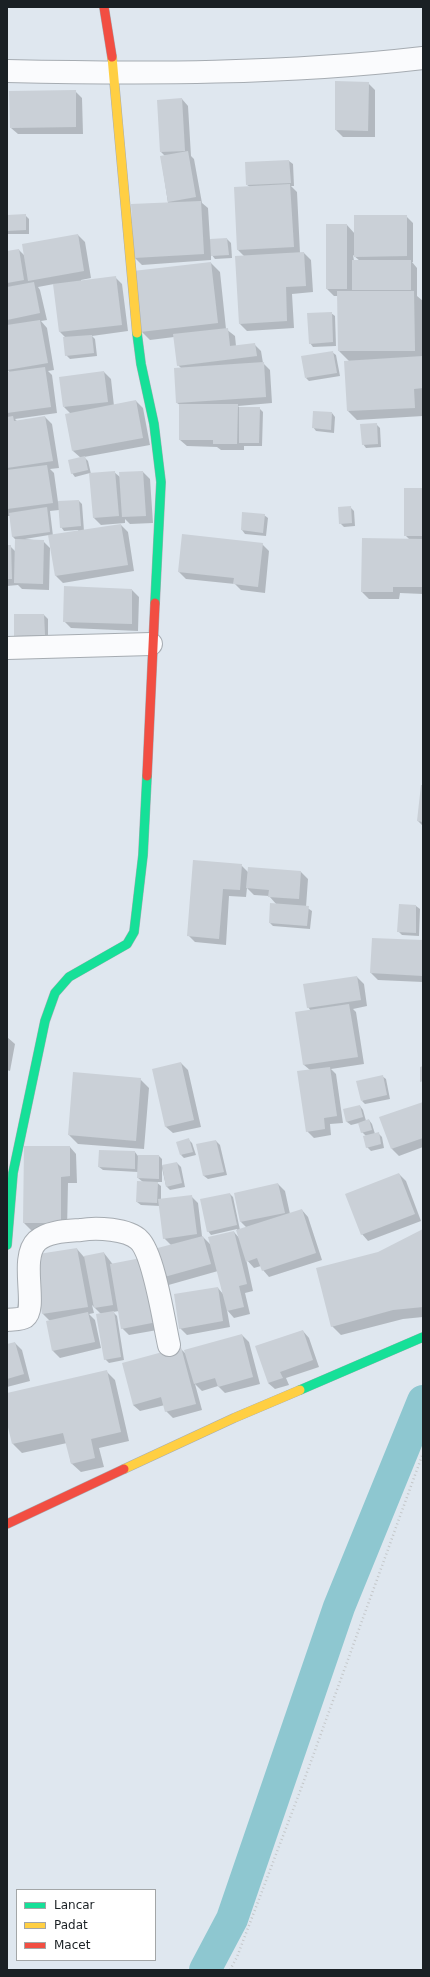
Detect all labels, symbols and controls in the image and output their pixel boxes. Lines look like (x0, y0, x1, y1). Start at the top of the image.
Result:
legend (16, 1889, 156, 1961)
text: Lancar (54, 1898, 95, 1912)
text: Padat (54, 1918, 88, 1932)
text: Macet (54, 1938, 90, 1952)

